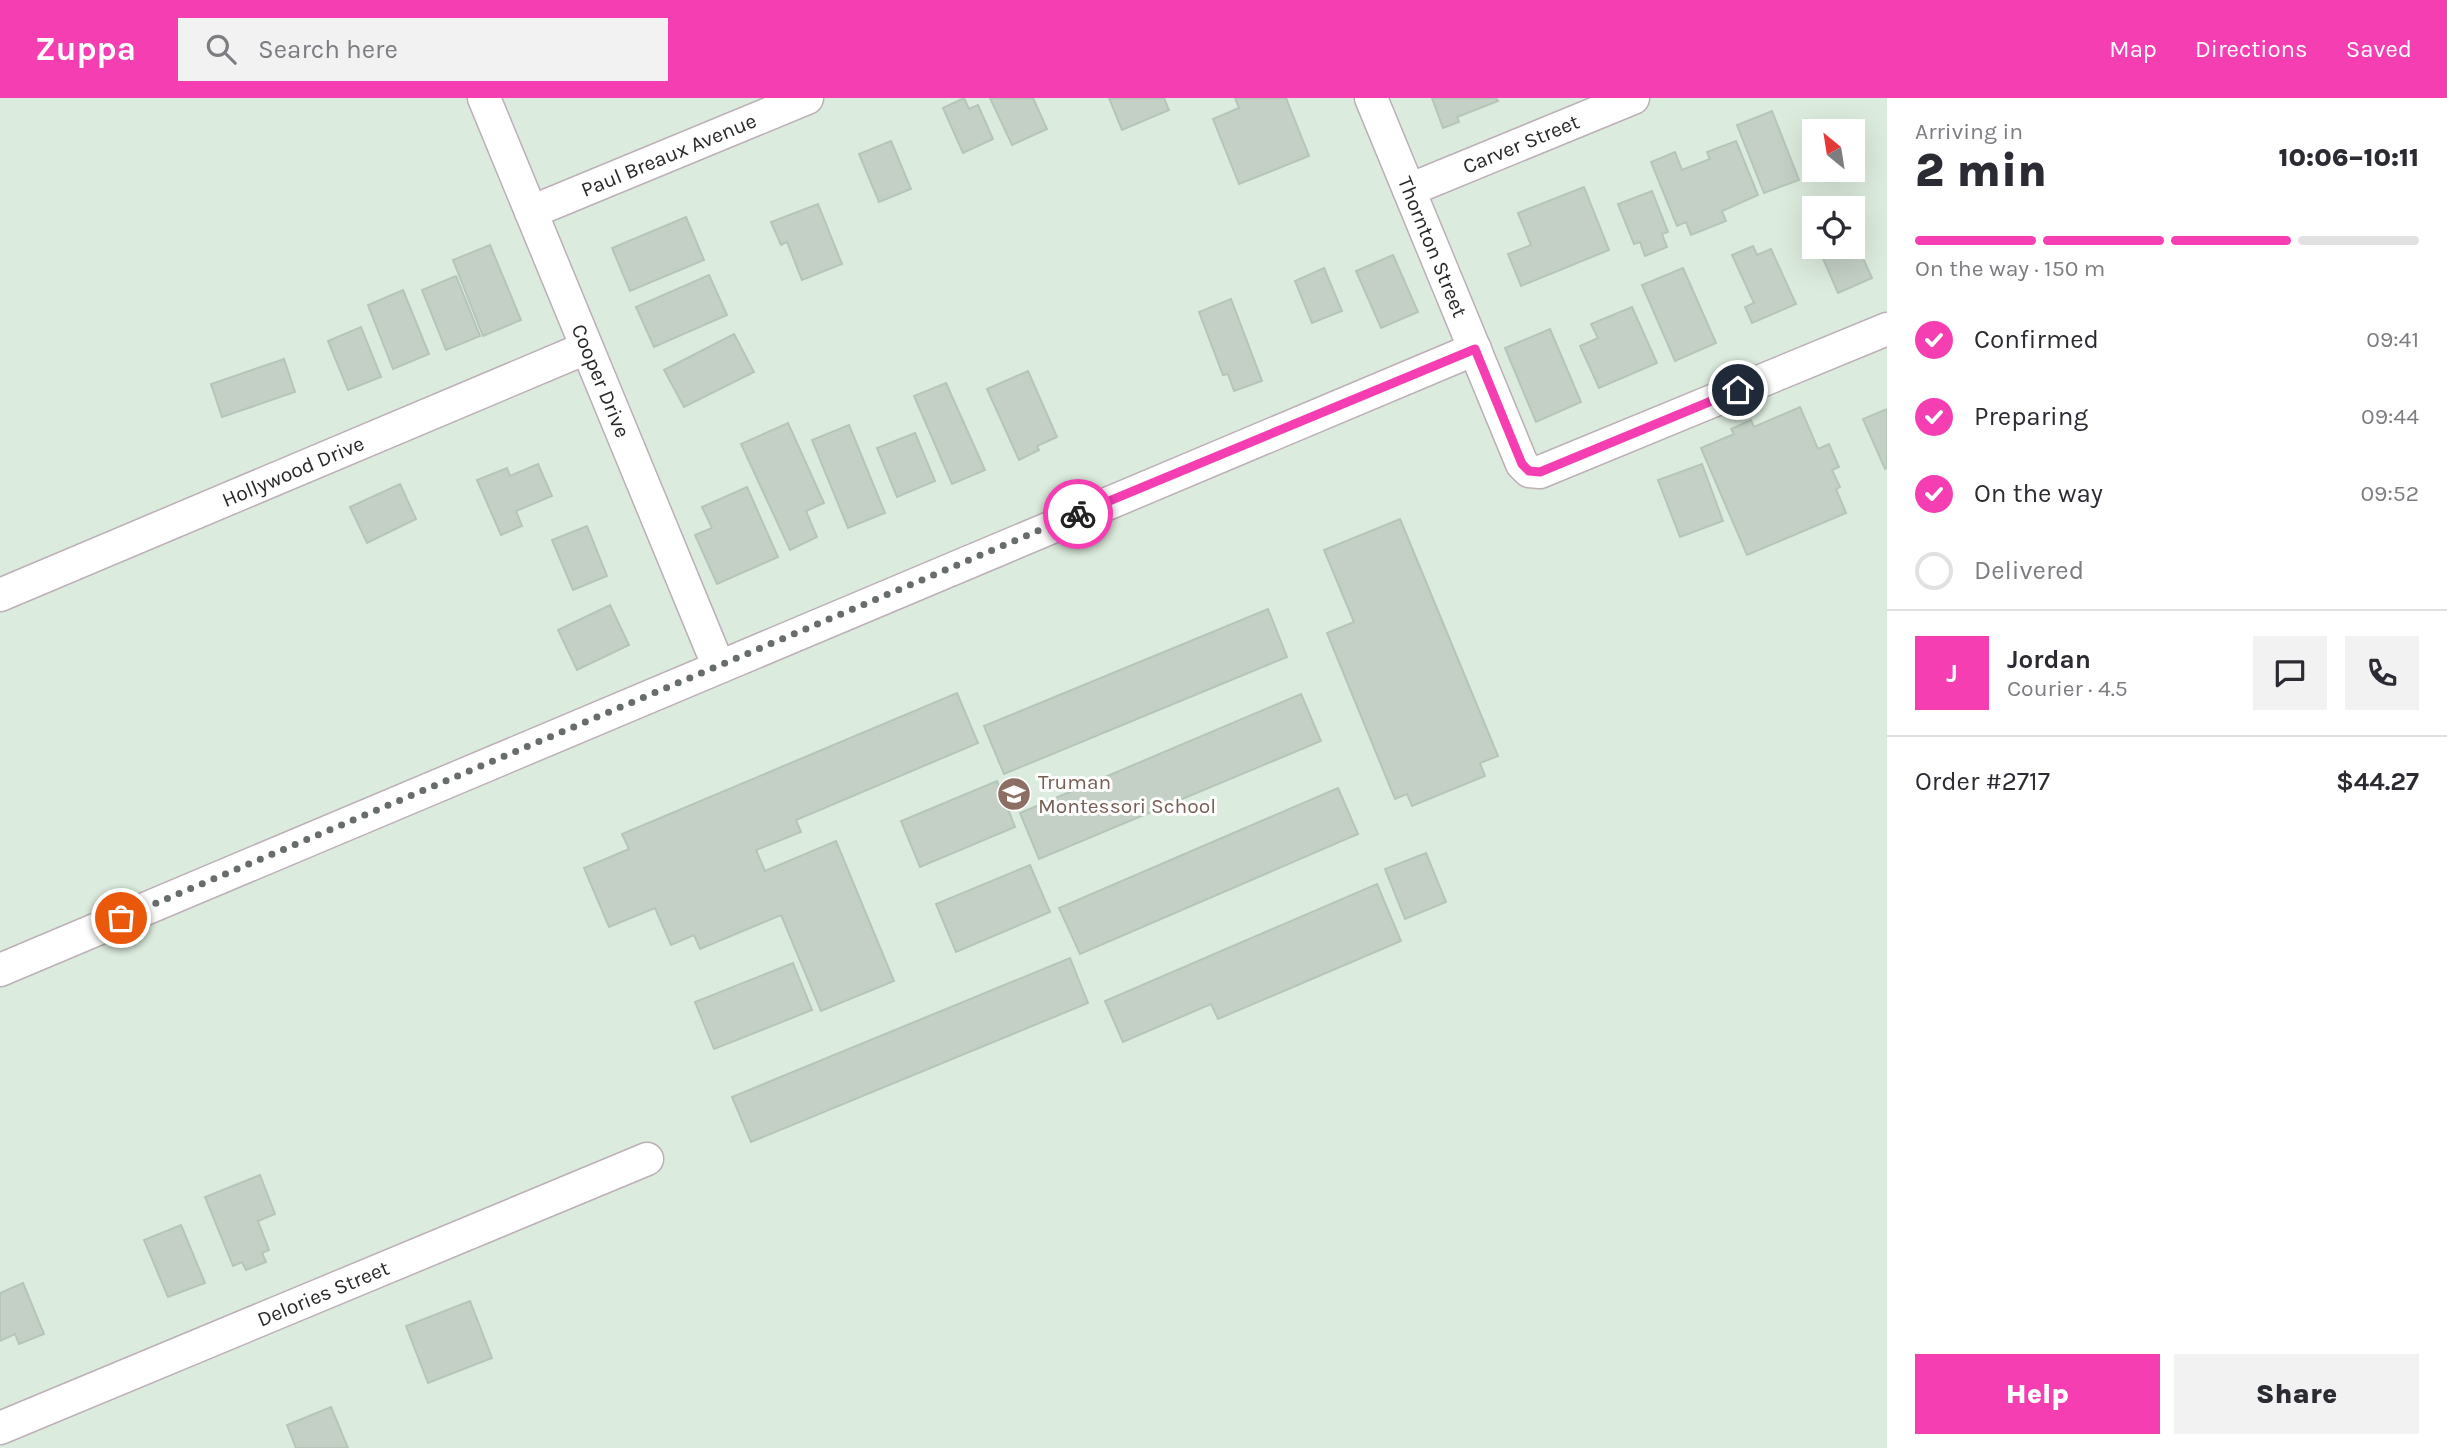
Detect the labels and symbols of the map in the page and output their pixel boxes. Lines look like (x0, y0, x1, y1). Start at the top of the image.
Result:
street label: Paul Breaux Avenue (578, 108, 760, 202)
street label: Carver Street (1459, 109, 1583, 179)
north arrow (1802, 119, 1866, 182)
street label: Thornton Street (1393, 173, 1472, 321)
street label: Cooper Drive (567, 321, 635, 441)
pin (1708, 360, 1768, 420)
street label: Hollywood Drive (218, 431, 368, 512)
courier (1043, 479, 1113, 549)
place label: Truman Montessori School (1038, 770, 1216, 818)
school or university icon: Truman Montessori School (995, 775, 1033, 813)
pin (91, 888, 151, 948)
street label: Delories Street (254, 1256, 393, 1332)

